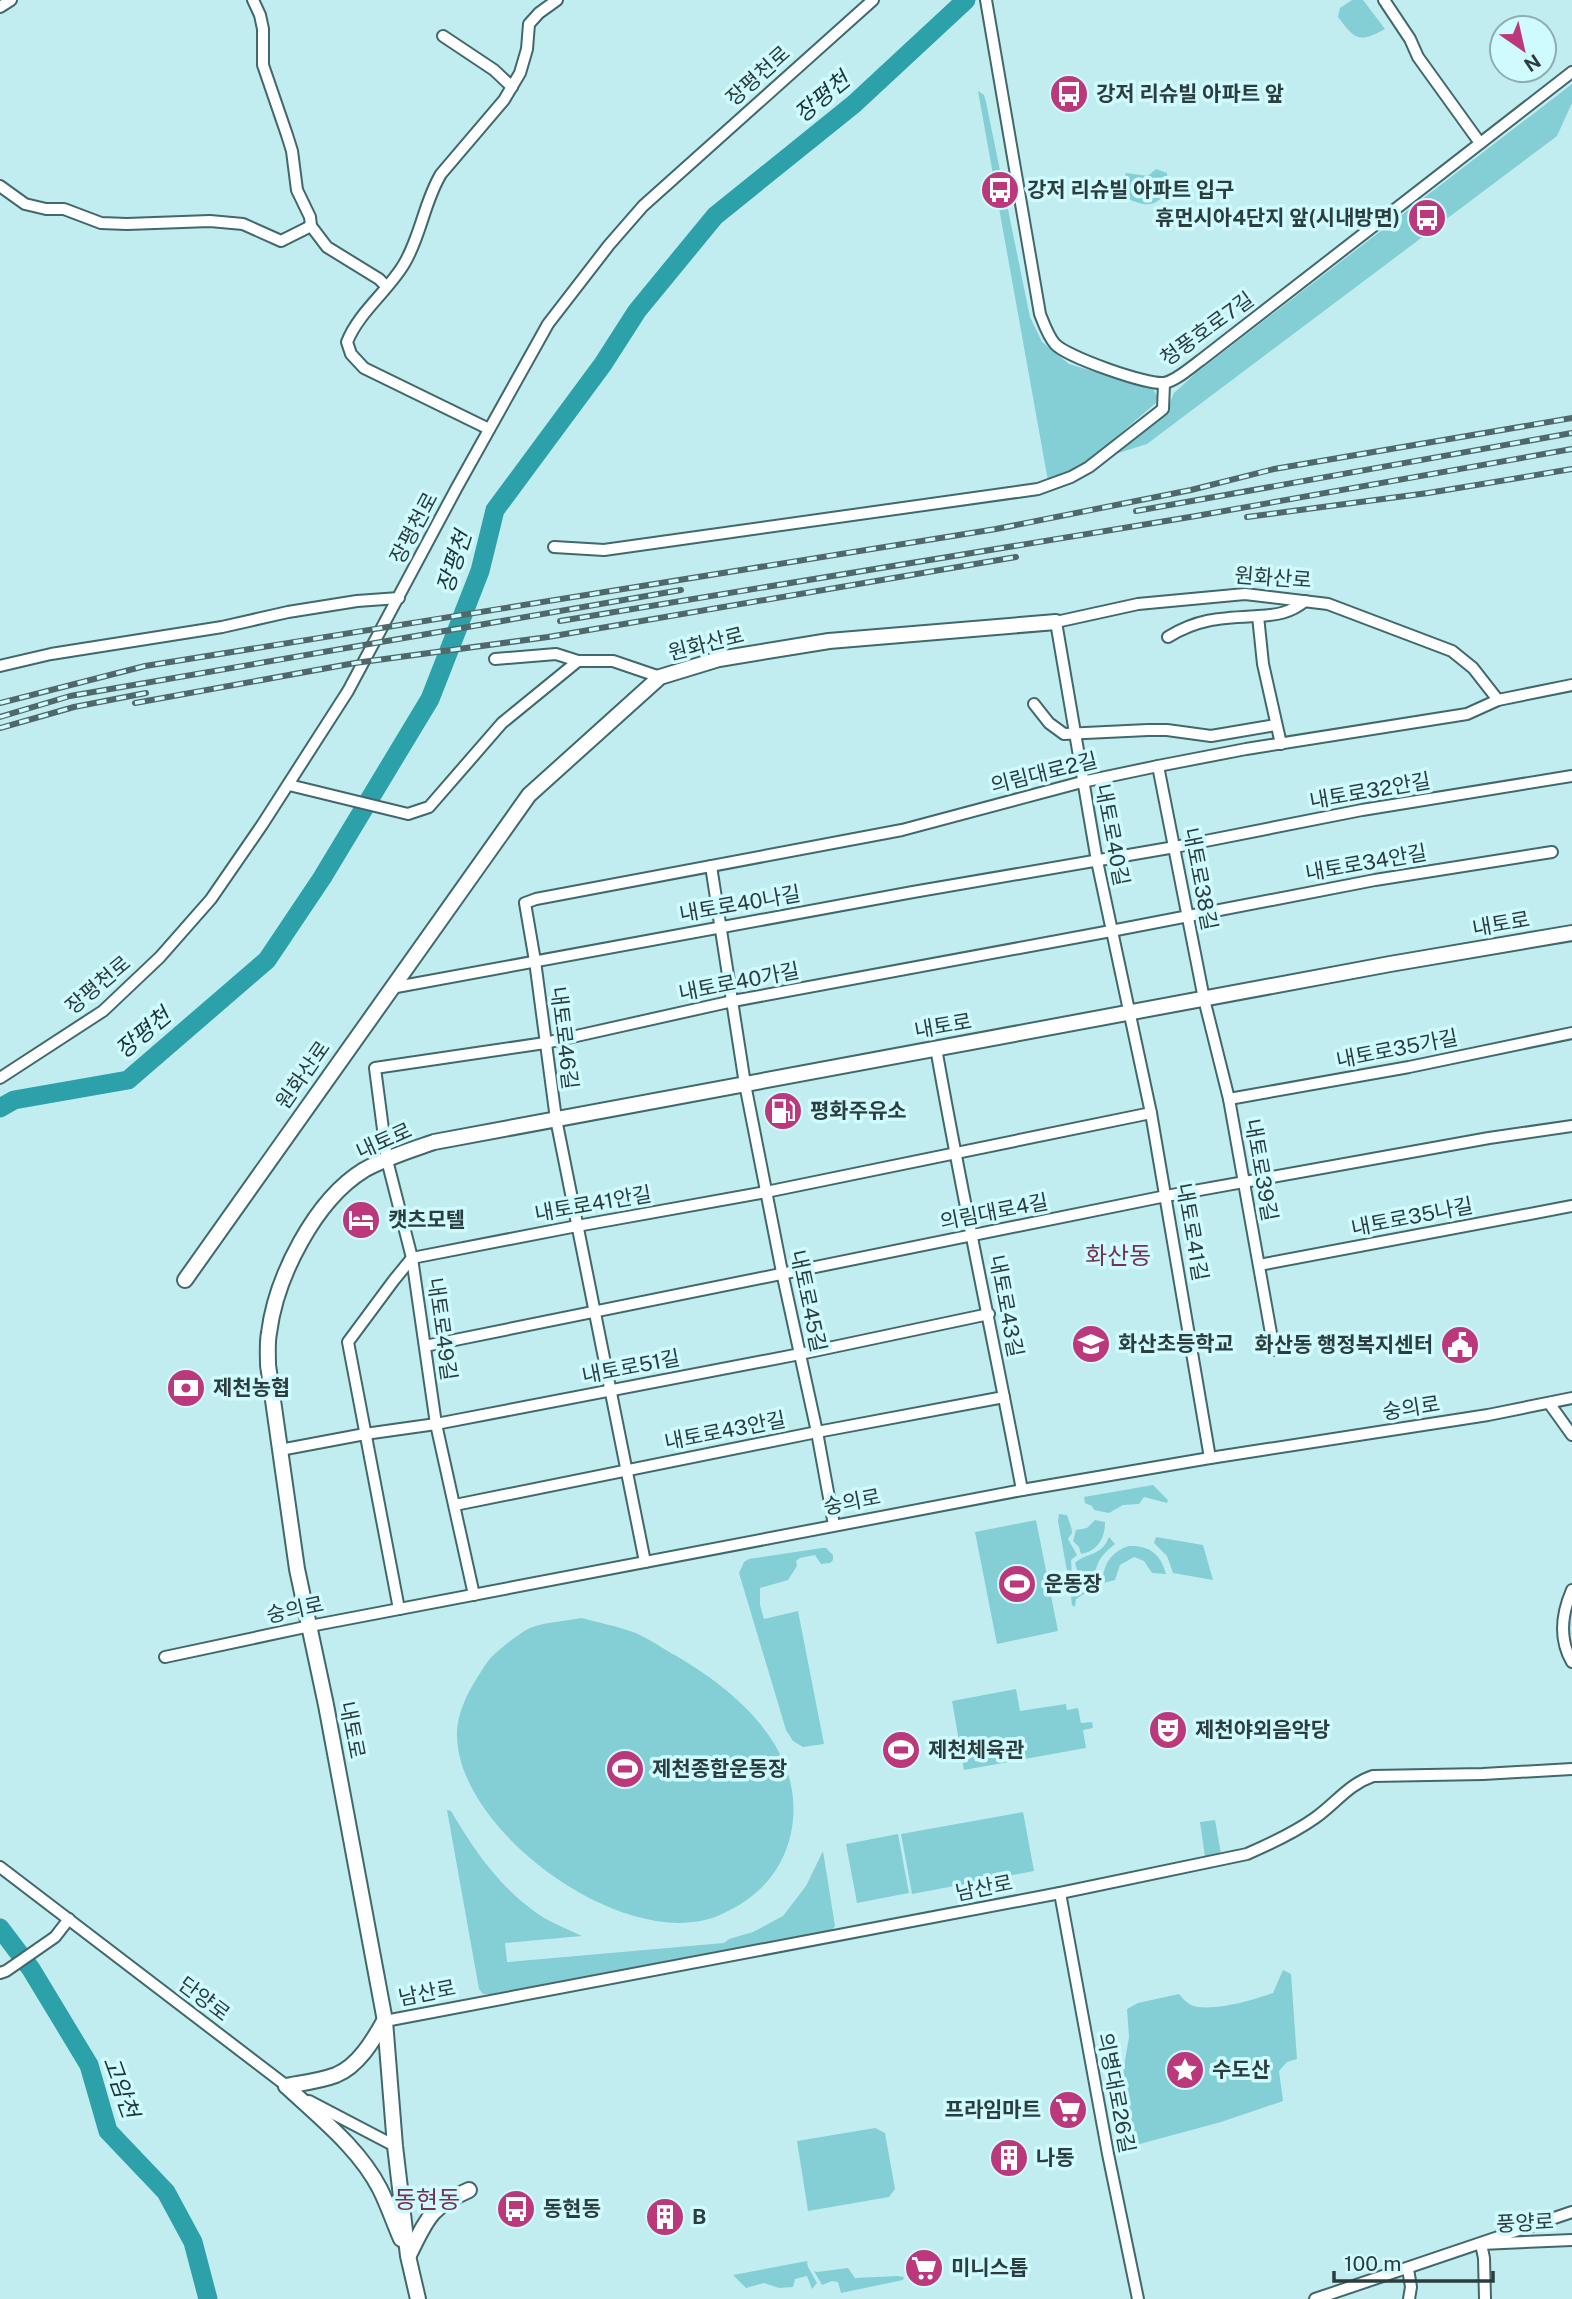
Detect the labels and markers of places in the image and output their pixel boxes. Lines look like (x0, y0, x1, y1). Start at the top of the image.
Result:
bus stop icon: 강저 리슈빌 아파트 앞 (1048, 73, 1090, 115)
place label: 강저 리슈빌 아파트 앞 (1096, 81, 1284, 106)
bus stop icon: 강저 리슈빌 아파트 입구 (979, 169, 1021, 211)
place label: 강저 리슈빌 아파트 입구 (1027, 177, 1234, 202)
bus stop icon: 휴먼시아4단지 앞(시내방면) (1406, 197, 1448, 239)
place label: 휴먼시아4단지 앞(시내방면) (1155, 205, 1400, 230)
fuel station icon: 평화주유소 (762, 1090, 804, 1132)
place label: 평화주유소 (810, 1098, 907, 1123)
hotel icon: 캣츠모텔 (340, 1199, 382, 1241)
place label: 캣츠모텔 (388, 1207, 465, 1232)
school or university icon: 화산초등학교 (1070, 1323, 1112, 1365)
public building icon: 화산동 행정복지센터 (1439, 1324, 1481, 1366)
place label: 화산초등학교 (1118, 1331, 1234, 1356)
place label: 화산동 행정복지센터 (1254, 1332, 1433, 1357)
bank icon: 제천농협 (165, 1367, 207, 1409)
place label: 제천농협 (213, 1375, 290, 1400)
sports icon: 운동장 (996, 1563, 1038, 1605)
place label: 운동장 (1044, 1571, 1102, 1596)
theatre icon: 제천야외음악당 (1147, 1709, 1189, 1751)
place label: 제천야외음악당 (1195, 1717, 1330, 1742)
sports icon: 제천체육관 (880, 1729, 922, 1771)
place label: 제천체육관 (928, 1737, 1025, 1762)
sports icon: 제천종합운동장 (604, 1748, 646, 1790)
place label: 제천종합운동장 (652, 1756, 787, 1781)
place icon: 수도산 (1164, 2049, 1206, 2091)
place label: 수도산 (1212, 2057, 1270, 2082)
supermarket icon: 프라임마트 (1047, 2089, 1089, 2131)
place label: 프라임마트 (944, 2097, 1041, 2122)
building icon: 나동 (988, 2137, 1030, 2179)
place label: 나동 (1036, 2145, 1075, 2170)
bus stop icon: 동현동 (495, 2188, 537, 2230)
place label: 동현동 (543, 2196, 601, 2221)
building icon: B (644, 2196, 686, 2238)
place label: B (692, 2204, 706, 2229)
supermarket icon: 미니스톱 (903, 2247, 945, 2289)
place label: 미니스톱 (951, 2255, 1028, 2280)

